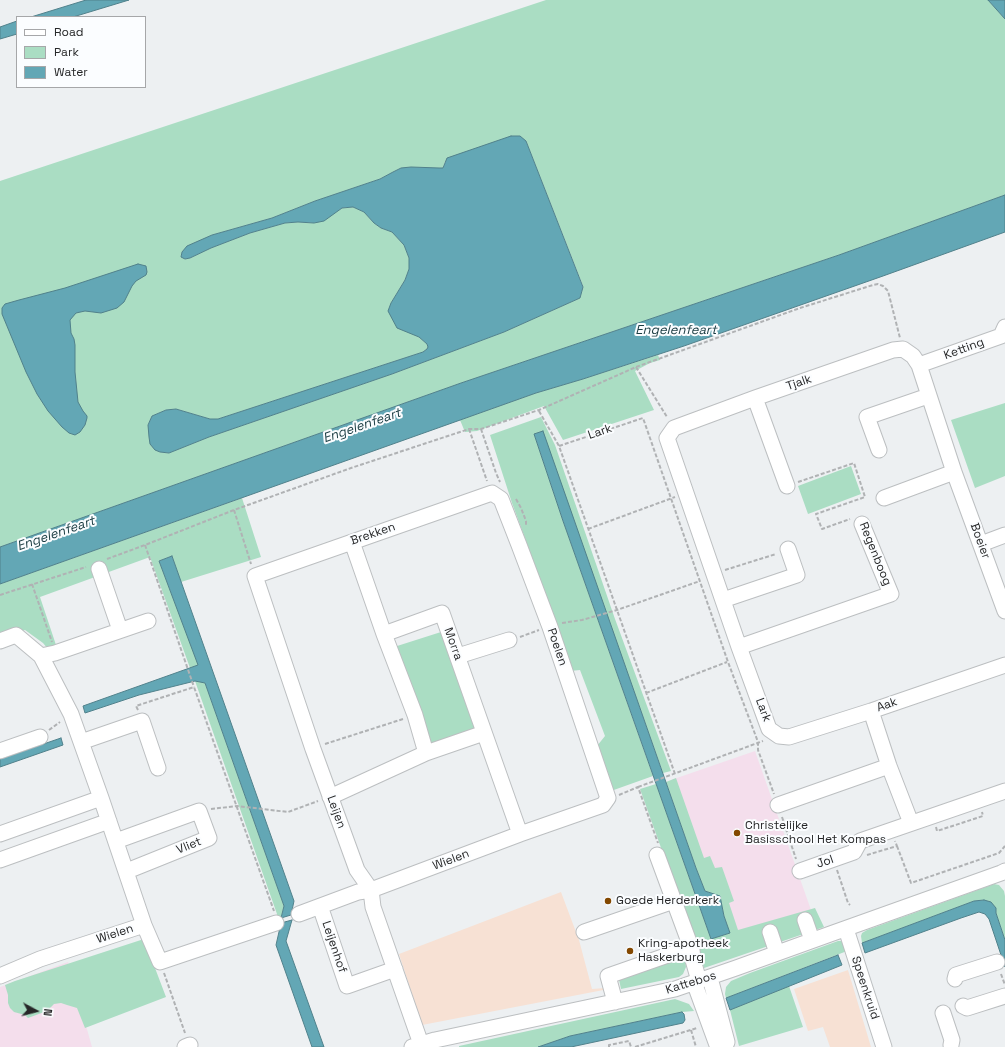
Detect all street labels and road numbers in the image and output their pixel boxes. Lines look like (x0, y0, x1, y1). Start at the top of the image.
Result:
street label: Ketting (942, 335, 986, 363)
street label: Tjalk (784, 372, 814, 394)
street label: Lark (586, 421, 614, 443)
street label: Brekken (349, 520, 397, 548)
street label: Regenboog (856, 520, 894, 588)
street label: Boeier (967, 521, 993, 561)
street label: Morra (440, 626, 466, 662)
street label: Poelen (544, 626, 570, 668)
street label: Aak (875, 695, 899, 715)
street label: Lark (752, 696, 774, 724)
street label: Leijen (323, 794, 349, 830)
street label: Vliet (174, 835, 204, 857)
street label: Wielen (431, 846, 471, 874)
street label: Jol (815, 852, 835, 872)
street label: Leijenhof (318, 919, 350, 975)
street label: Wielen (95, 921, 135, 947)
street label: Speenkruid (848, 955, 882, 1021)
street label: Kattebos (664, 968, 718, 998)

